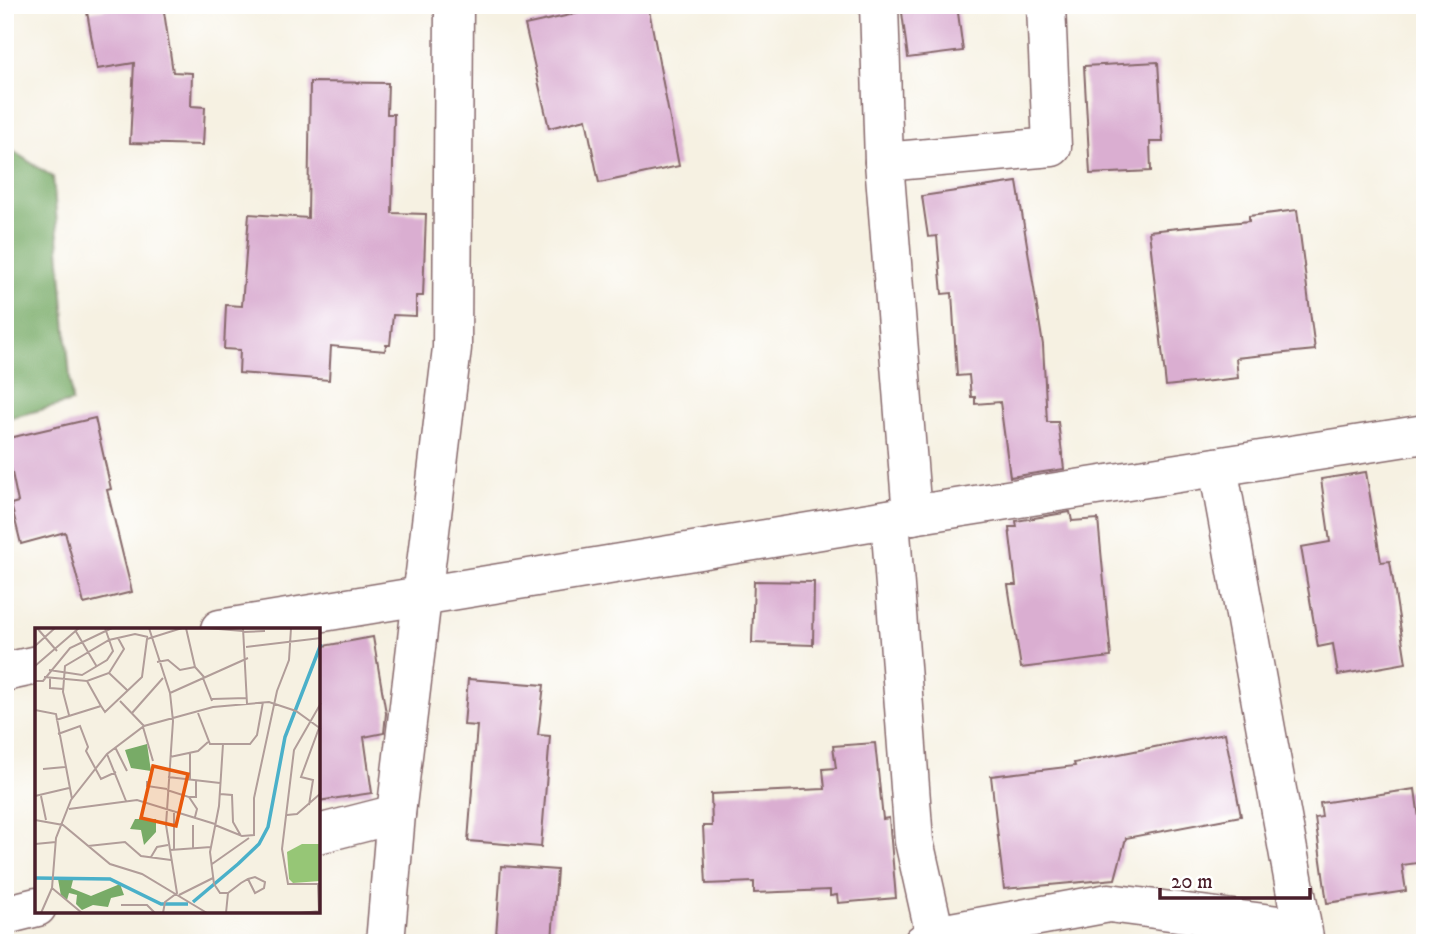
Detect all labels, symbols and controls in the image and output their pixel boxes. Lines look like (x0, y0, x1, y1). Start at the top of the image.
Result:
inset map (35, 628, 320, 913)
scale bar (1160, 857, 1311, 901)
text: 20 m (1171, 869, 1213, 895)

